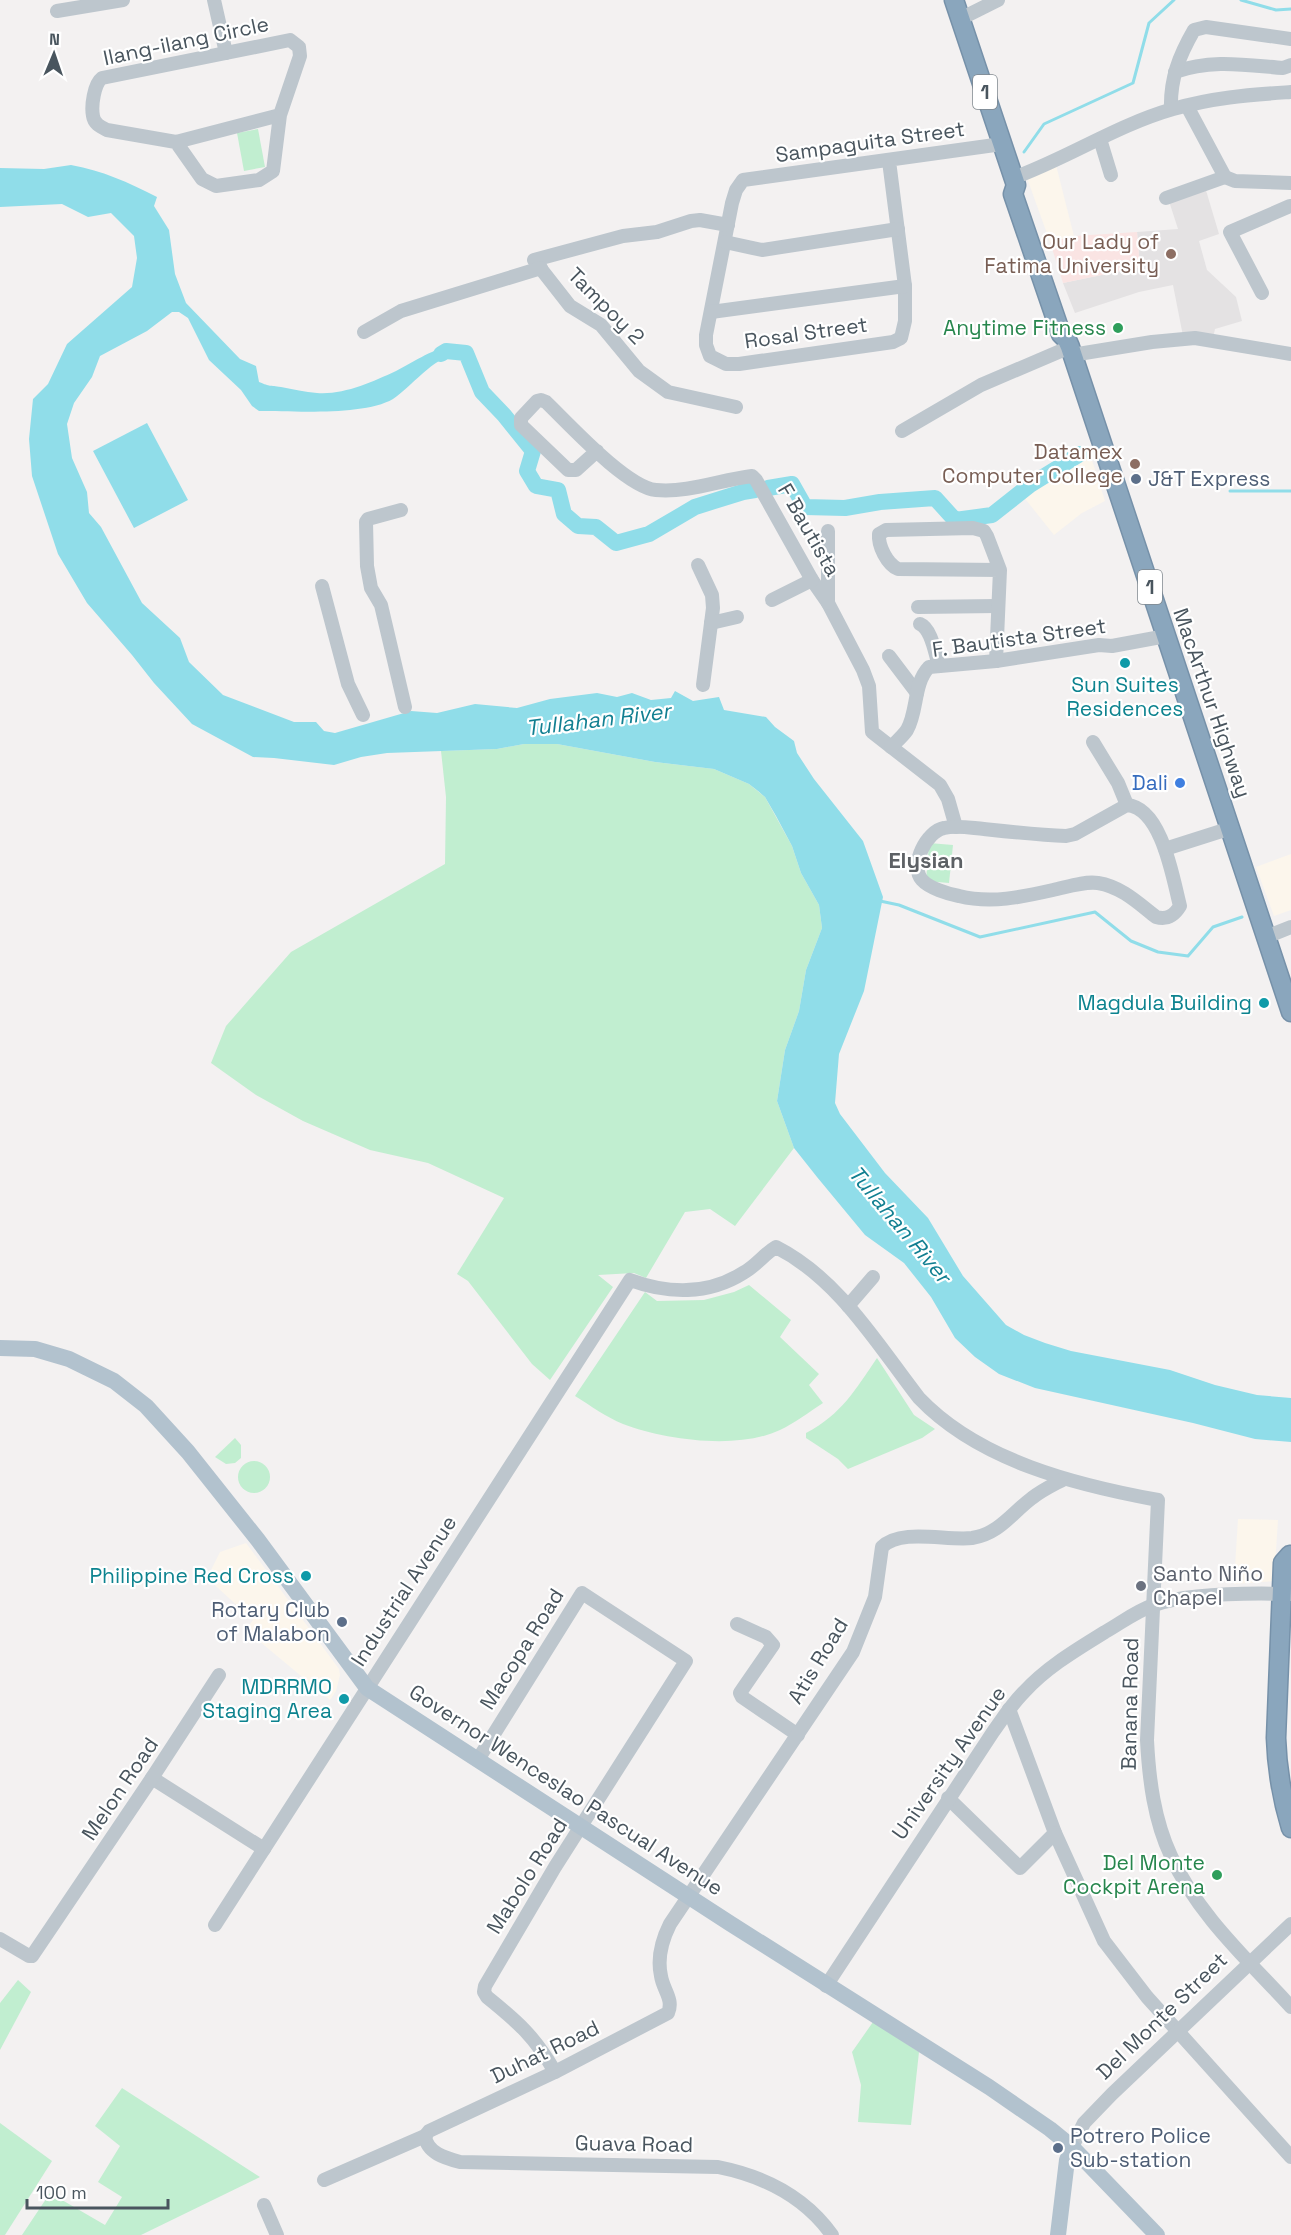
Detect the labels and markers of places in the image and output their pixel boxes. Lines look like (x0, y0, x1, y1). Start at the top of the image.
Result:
place label: Our Lady of Fatima University (984, 228, 1159, 279)
marker: Our Lady of Fatima University (1164, 247, 1178, 261)
place label: Anytime Fitness (943, 314, 1106, 341)
marker: Anytime Fitness (1111, 321, 1125, 335)
place label: Datamex Computer College (942, 438, 1123, 489)
marker: Datamex Computer College (1128, 457, 1142, 471)
place label: J&T Express (1148, 465, 1270, 492)
marker: J&T Express (1129, 472, 1143, 486)
marker: Sun Suites Residences (1118, 656, 1132, 670)
place label: Sun Suites Residences (1067, 671, 1183, 722)
place label: Dali (1132, 769, 1168, 796)
marker: Dali (1173, 776, 1187, 790)
place label: Magdula Building (1078, 989, 1252, 1016)
marker: Magdula Building (1257, 996, 1271, 1010)
place label: Santo Niño Chapel (1153, 1560, 1263, 1611)
place label: Philippine Red Cross (89, 1562, 294, 1589)
marker: Philippine Red Cross (299, 1569, 313, 1583)
marker: Santo Niño Chapel (1134, 1579, 1148, 1593)
place label: Rotary Club of Malabon (211, 1596, 330, 1647)
marker: Rotary Club of Malabon (335, 1615, 349, 1629)
place label: MDRRMO Staging Area (202, 1673, 332, 1724)
marker: MDRRMO Staging Area (337, 1692, 351, 1706)
place label: Del Monte Cockpit Arena (1063, 1849, 1205, 1900)
marker: Del Monte Cockpit Arena (1210, 1868, 1224, 1882)
place label: Potrero Police Sub-station (1070, 2122, 1211, 2173)
marker: Potrero Police Sub-station (1051, 2141, 1065, 2155)

